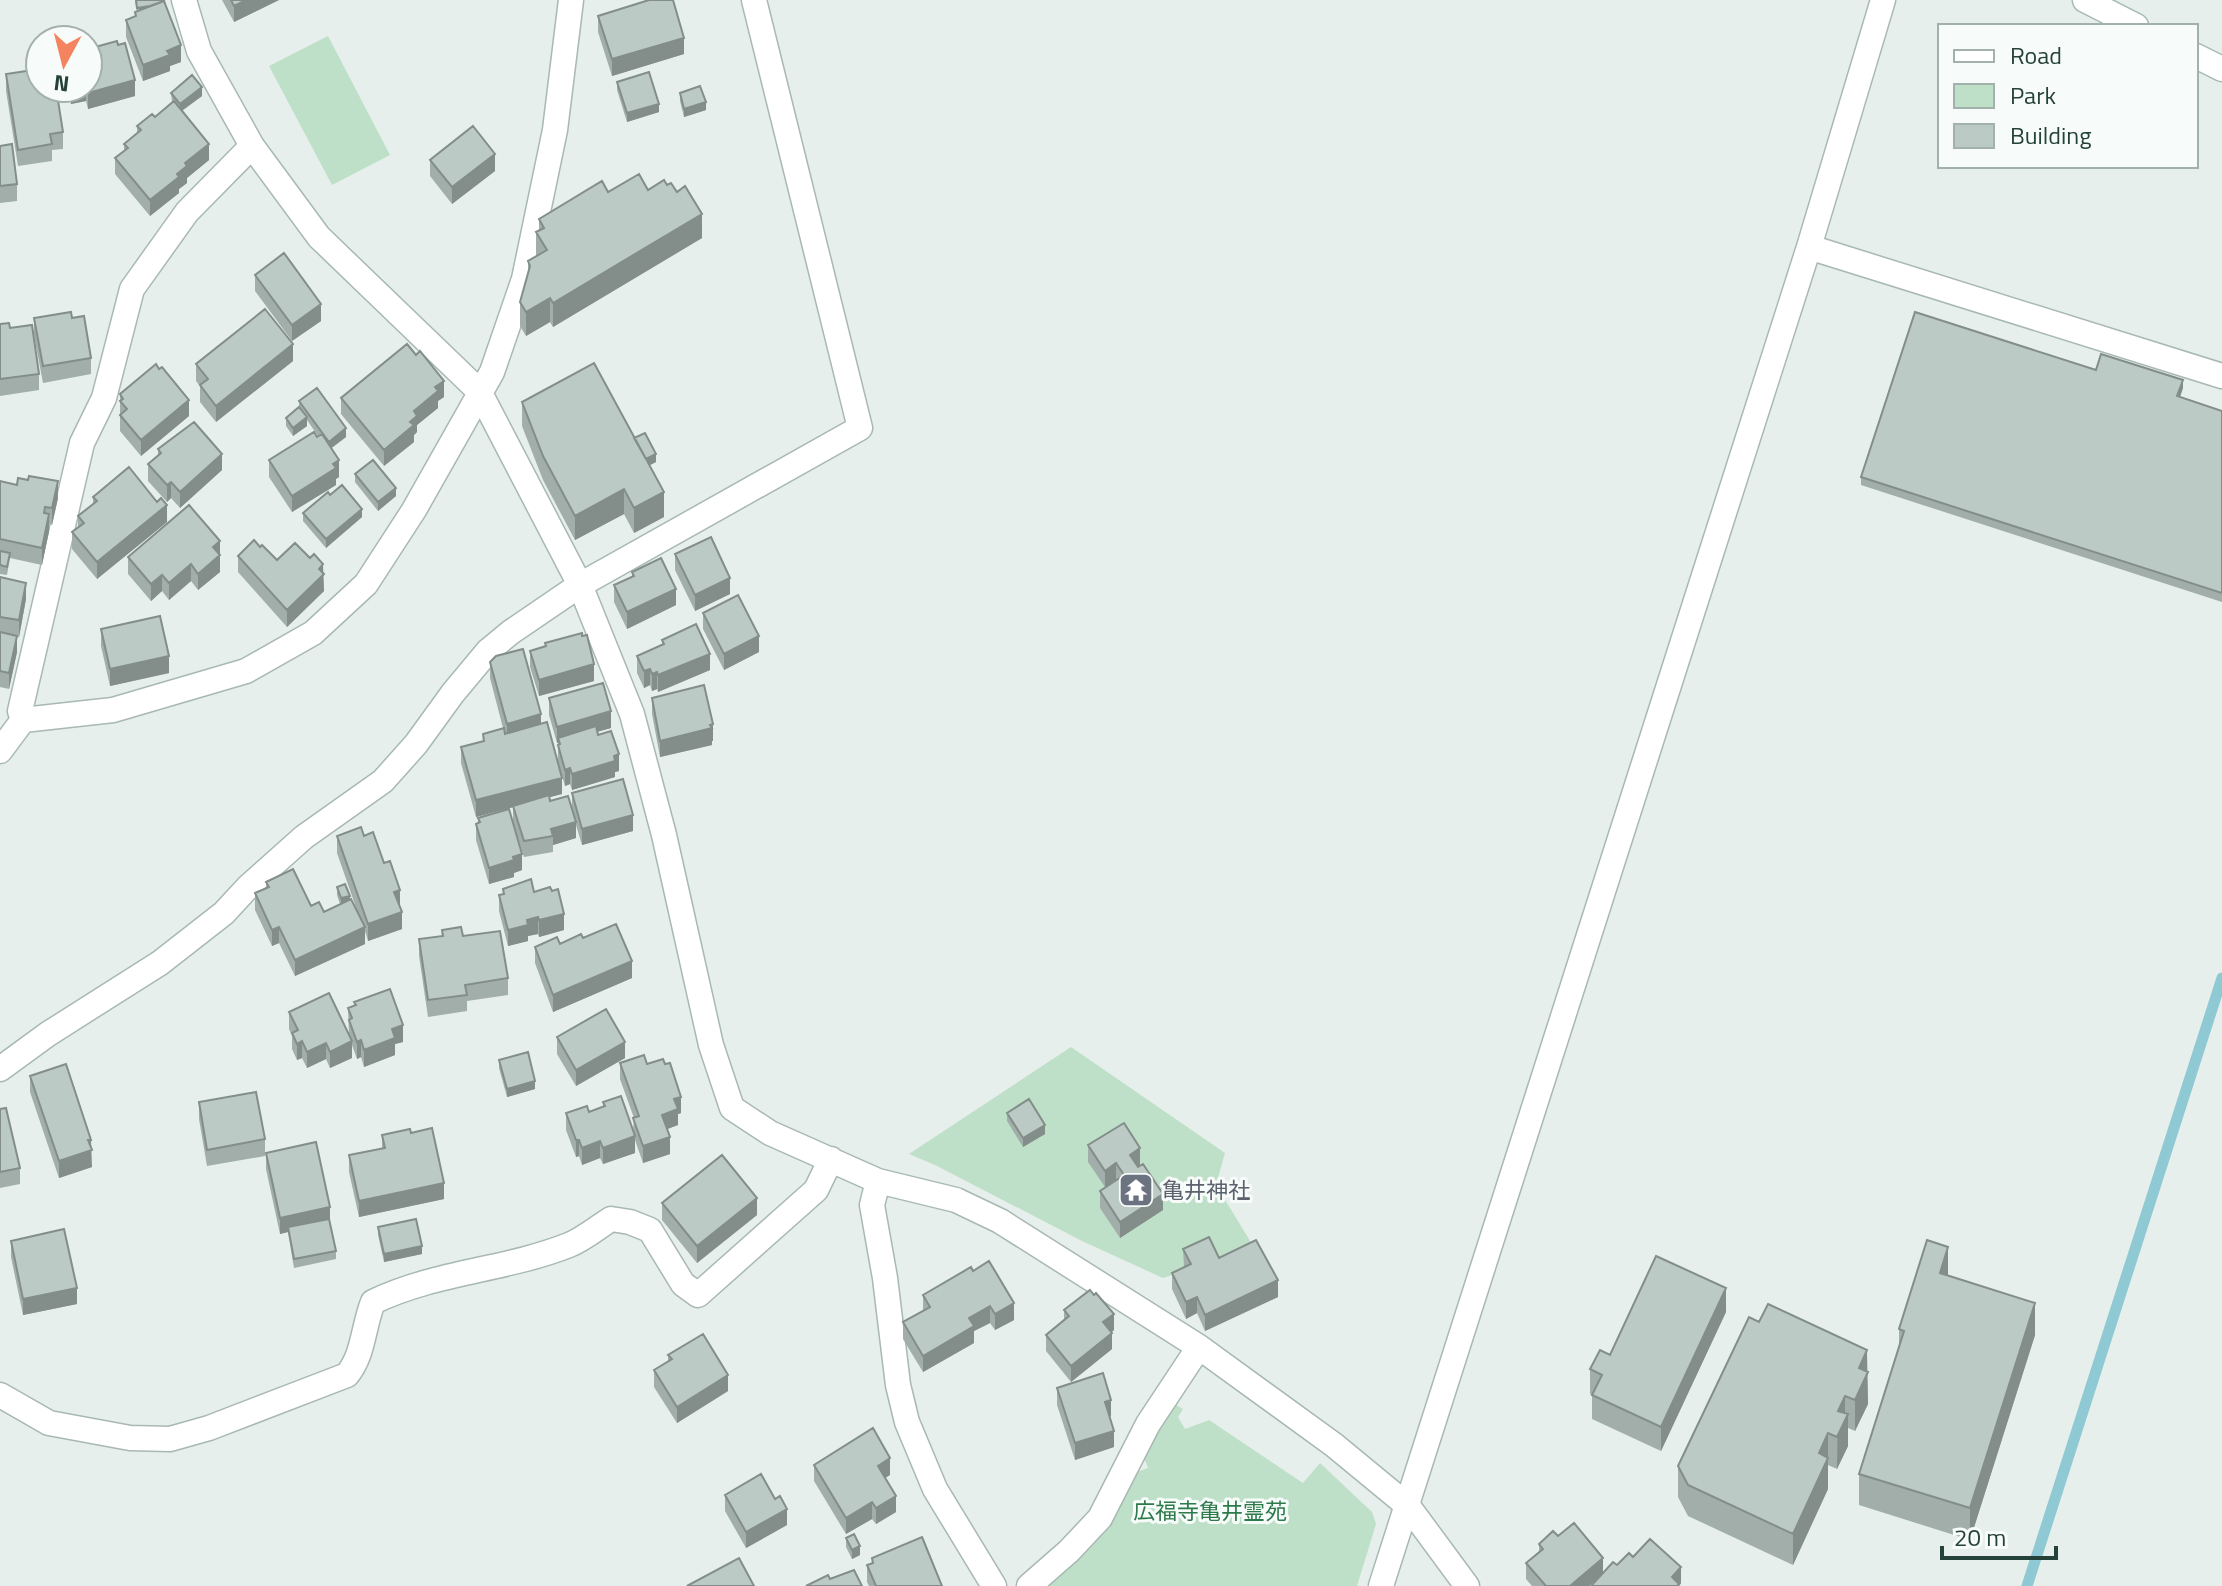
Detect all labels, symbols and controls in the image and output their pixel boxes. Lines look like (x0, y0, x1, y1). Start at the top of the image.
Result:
north arrow (24, 24, 104, 104)
legend (1938, 24, 2198, 168)
text: Road (2010, 37, 2062, 73)
text: N (52, 66, 71, 102)
text: Park (2010, 77, 2056, 113)
text: Building (2010, 117, 2092, 153)
temple icon: 亀井神社 (1117, 1171, 1155, 1209)
place label: 亀井神社 (1162, 1173, 1250, 1207)
park label: 広福寺亀井霊苑 (1133, 1494, 1287, 1528)
scale bar (1942, 1510, 2056, 1560)
text: 20 m (1954, 1519, 2006, 1555)

